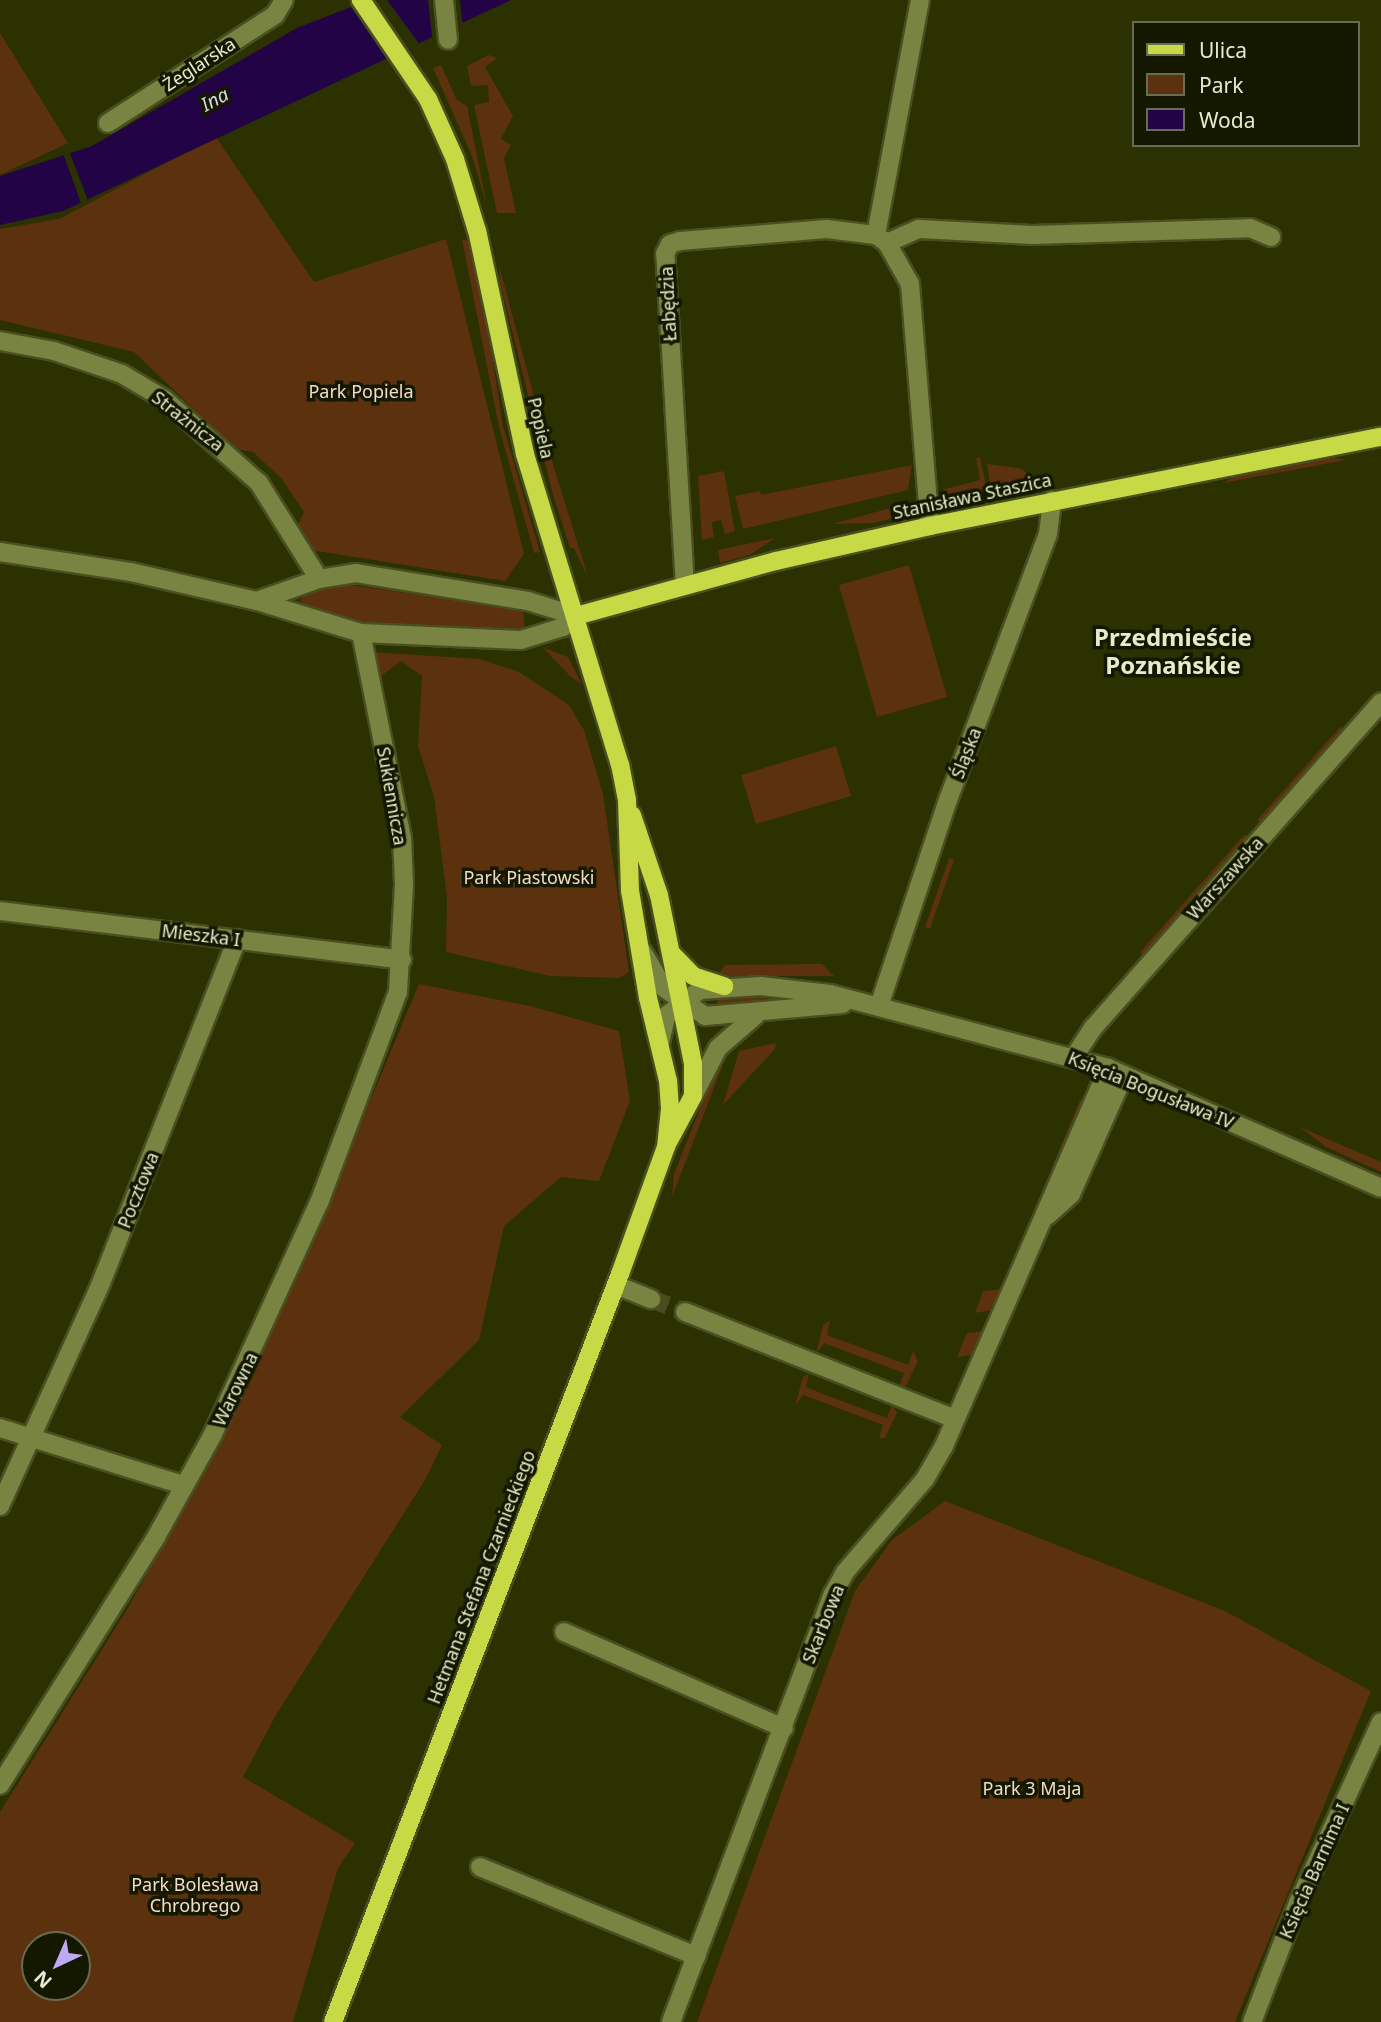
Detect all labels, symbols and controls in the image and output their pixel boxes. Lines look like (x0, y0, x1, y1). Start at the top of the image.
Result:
legend (1132, 21, 1360, 147)
street label: Żeglarska (159, 33, 239, 95)
text: Ulica (1199, 36, 1247, 64)
text: Park (1199, 71, 1243, 99)
water label: Ina (197, 83, 233, 117)
text: Woda (1199, 106, 1256, 134)
street label: Łabędzia (655, 266, 681, 342)
park label: Park Popiela (308, 380, 414, 402)
street label: Strażnicza (148, 386, 228, 456)
street label: Popiela (523, 395, 559, 461)
street label: Stanisława Staszica (891, 469, 1053, 523)
district label: Przedmieście Poznańskie (1094, 623, 1252, 679)
street label: Śląska (946, 724, 986, 782)
street label: Sukiennicza (373, 745, 411, 847)
street label: Warszawska (1182, 832, 1268, 924)
park label: Park Piastowski (463, 866, 595, 888)
street label: Mieszka I (161, 919, 241, 951)
street label: Księcia Bogusława IV (1065, 1047, 1237, 1133)
street label: Pocztowa (113, 1149, 163, 1231)
street label: Warowna (208, 1349, 262, 1429)
street label: Hetmana Stefana Czarnieckiego (423, 1447, 539, 1707)
street label: Skarbowa (797, 1582, 849, 1666)
park label: Park 3 Maja (983, 1777, 1081, 1799)
street label: Księcia Barnima I (1275, 1800, 1353, 1942)
park label: Park Bolesława Chrobrego (131, 1874, 259, 1916)
north arrow (21, 1931, 91, 2001)
text: N (28, 1965, 57, 1994)

